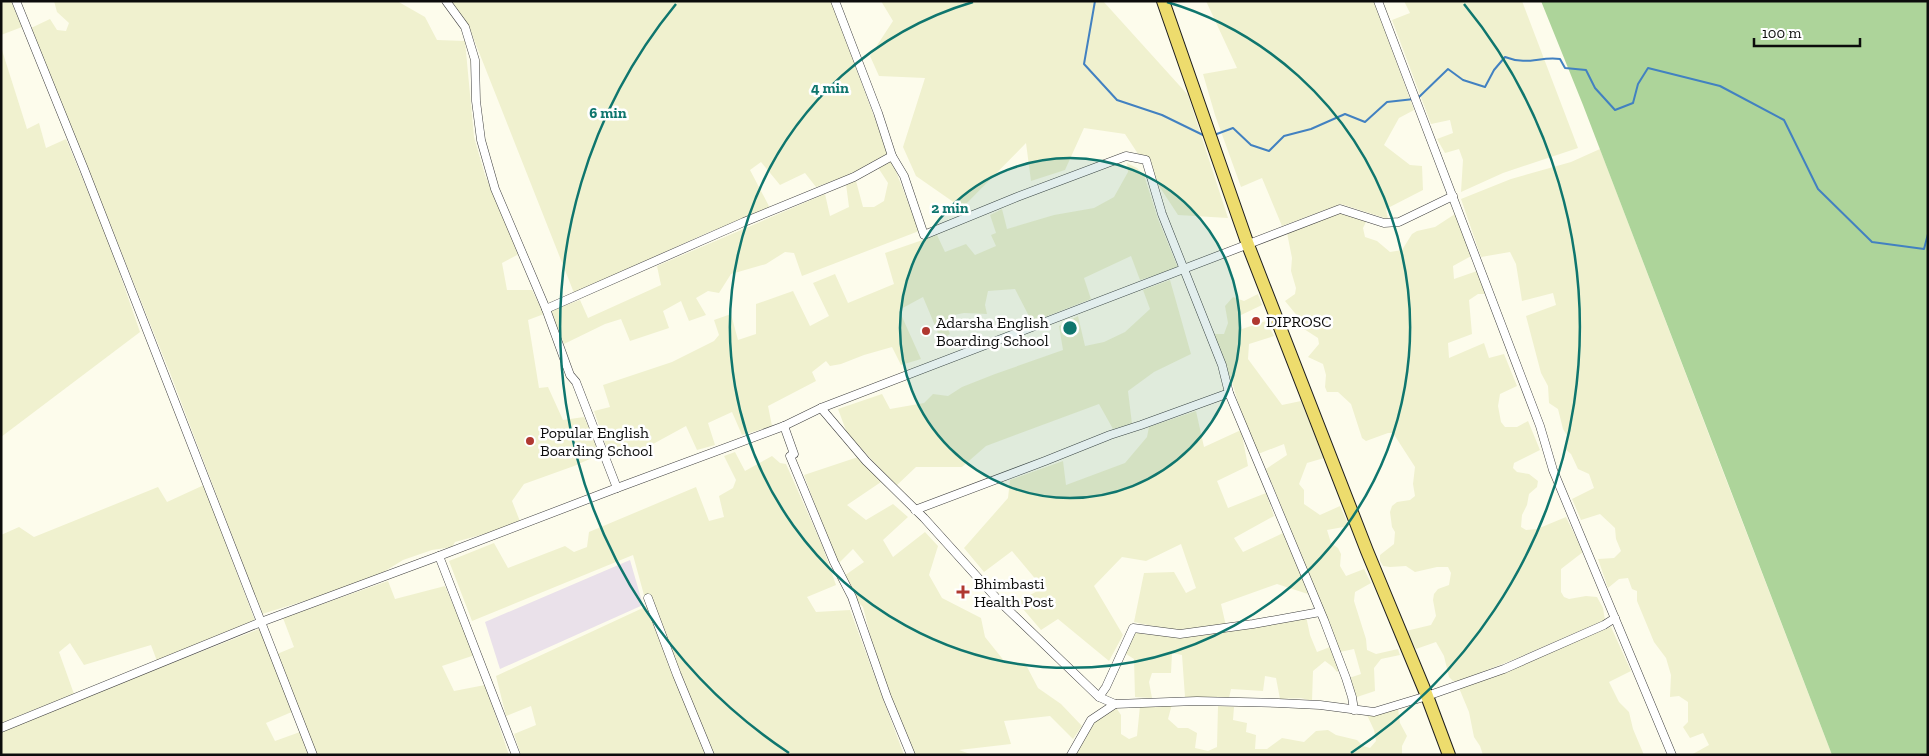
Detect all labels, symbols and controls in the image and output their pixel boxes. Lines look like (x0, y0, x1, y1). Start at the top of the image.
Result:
scale bar (1754, 15, 1860, 47)
text: 100 m (1762, 24, 1801, 42)
text: 4 min (811, 79, 849, 97)
text: 6 min (589, 104, 627, 122)
text: 2 min (931, 199, 969, 217)
place label: DIPROSC (1266, 312, 1332, 331)
place label: Adarsha English Boarding School (936, 313, 1049, 350)
marker: DIPROSC (1250, 315, 1262, 327)
centre of rings (1061, 319, 1079, 337)
marker: Adarsha English Boarding School (920, 325, 932, 337)
place label: Popular English Boarding School (540, 423, 653, 460)
marker: Popular English Boarding School (524, 435, 536, 447)
place label: Bhimbasti Health Post (974, 574, 1054, 611)
marker: Bhimbasti Health Post (956, 585, 970, 599)

